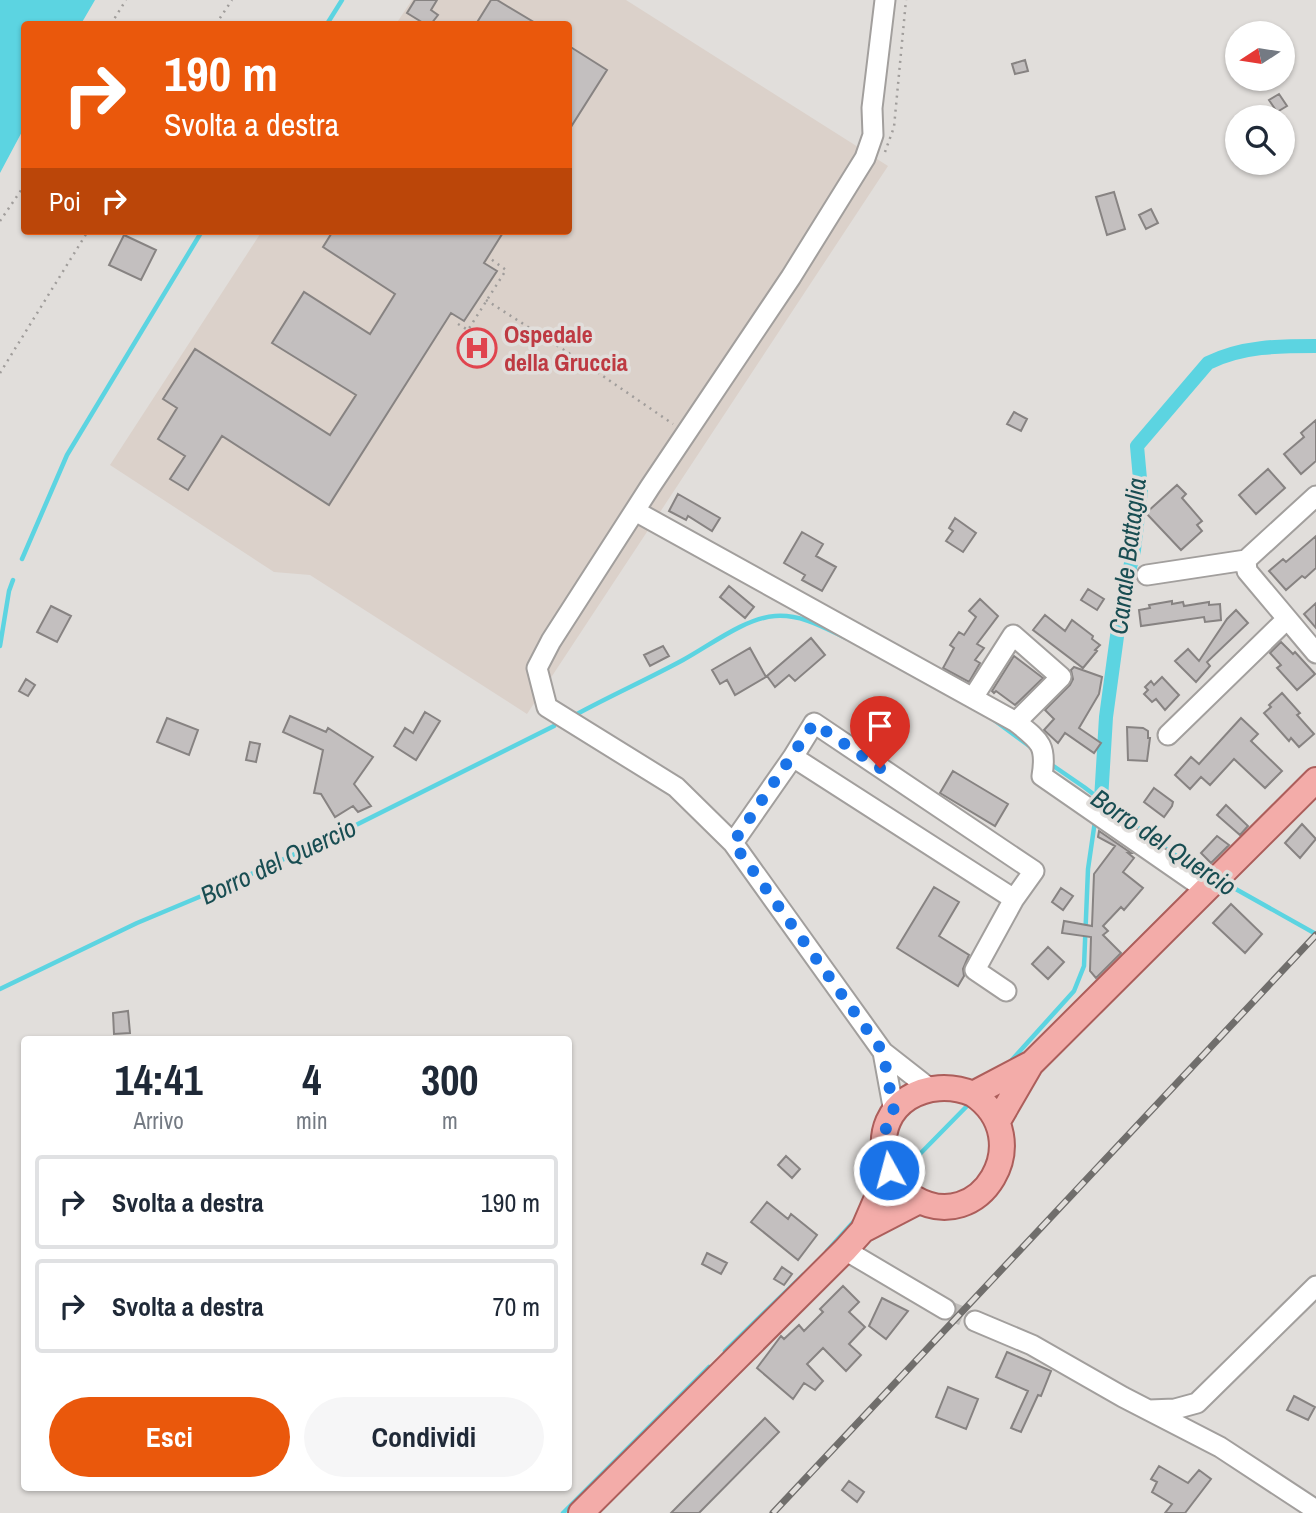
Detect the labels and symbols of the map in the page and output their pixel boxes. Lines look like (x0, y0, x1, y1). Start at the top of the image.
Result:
north arrow (1225, 21, 1295, 91)
place label: Ospedale della Gruccia (504, 318, 628, 378)
hospital icon: Ospedale della Gruccia (456, 327, 498, 369)
water label: Canale Battaglia (1100, 475, 1154, 636)
pin (850, 696, 910, 768)
water label: Borro del Quercio (1084, 780, 1244, 904)
water label: Borro del Quercio (194, 810, 362, 912)
position arrow (852, 1133, 926, 1207)

